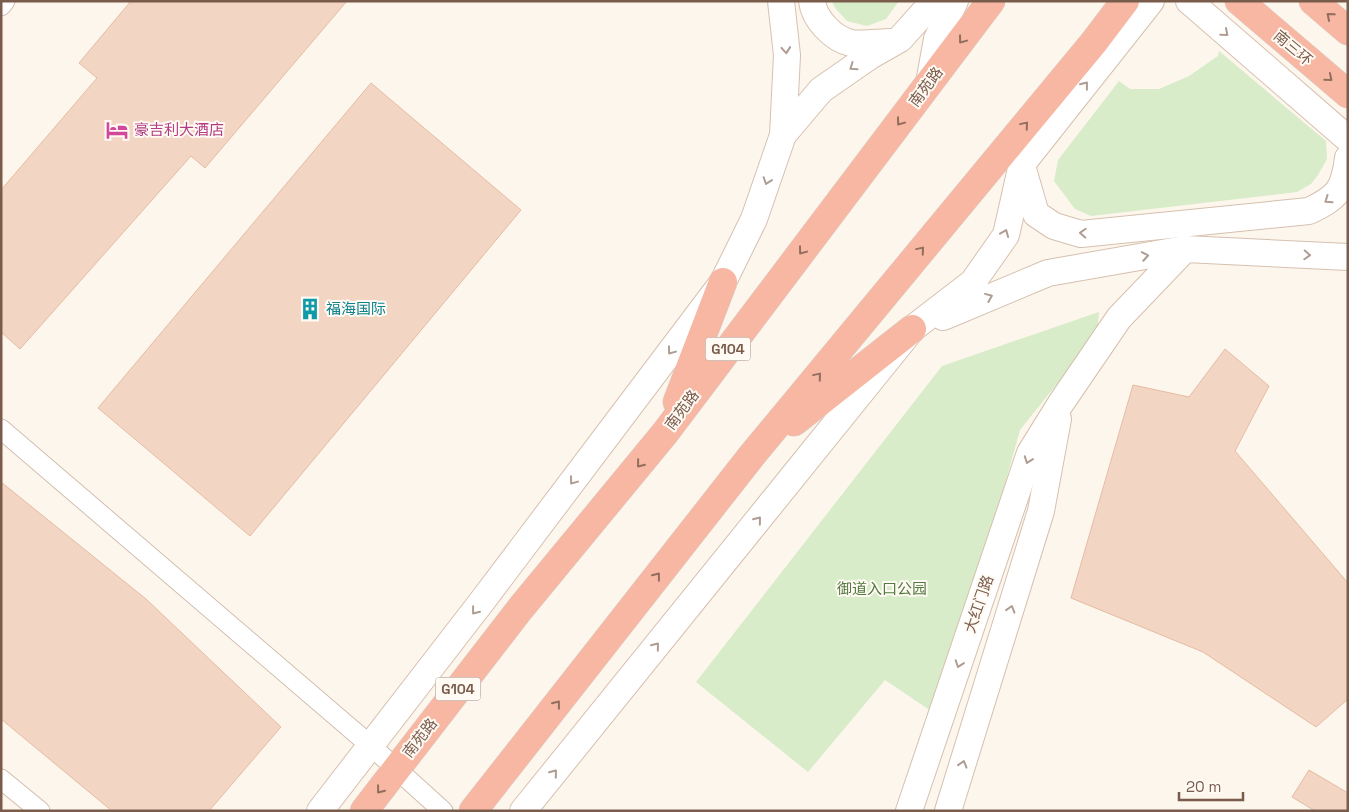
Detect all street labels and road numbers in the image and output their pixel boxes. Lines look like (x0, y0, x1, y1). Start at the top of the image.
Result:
street label: 南三环 (1270, 26, 1317, 69)
street label: 南苑路 (904, 63, 947, 110)
road number: G104 (706, 338, 750, 360)
street label: 南苑路 (660, 386, 703, 433)
street label: 大红门路 (960, 572, 997, 635)
road number: G104 (436, 678, 480, 701)
street label: 南苑路 (398, 714, 441, 761)

